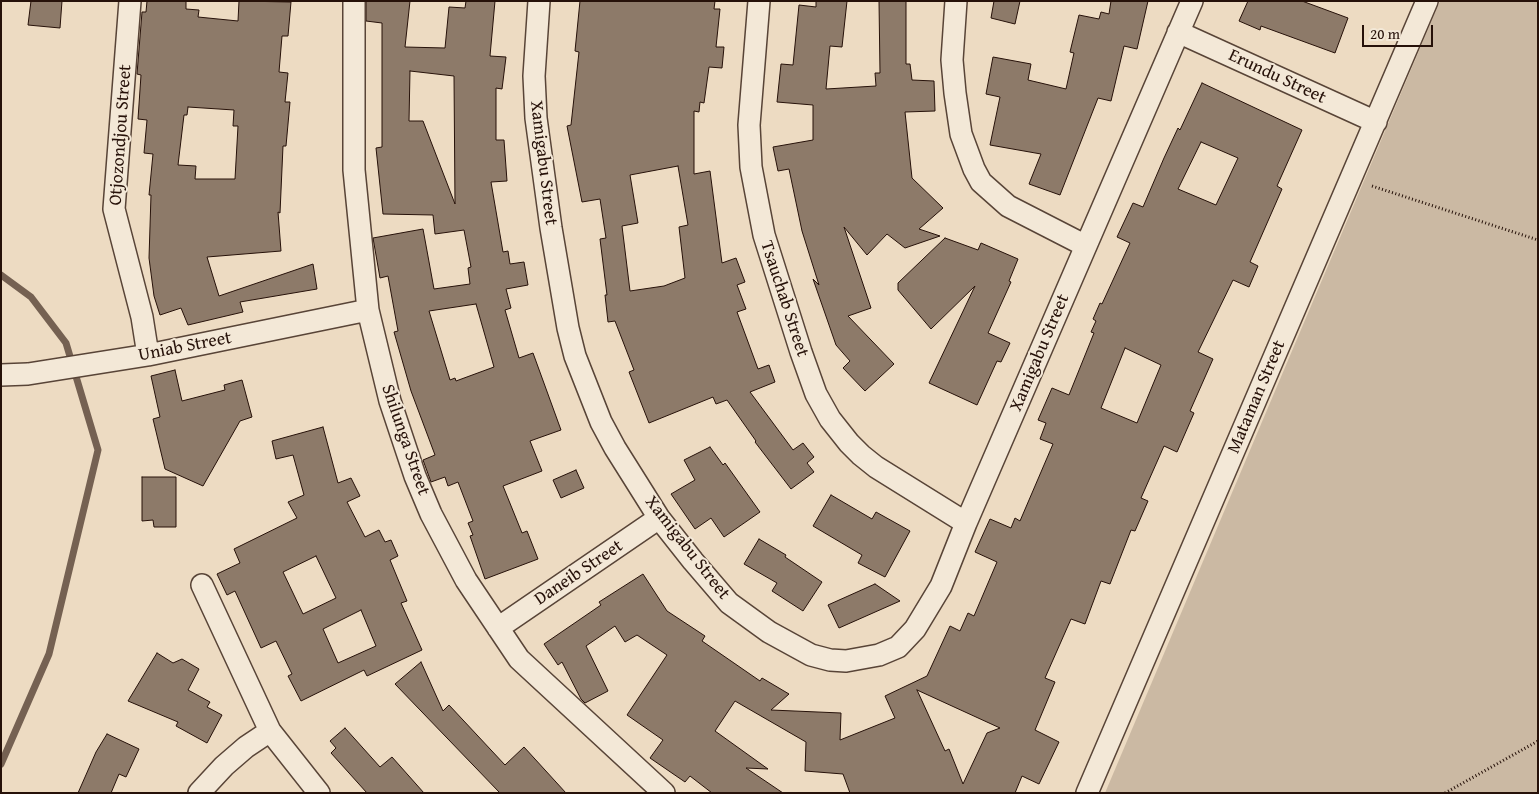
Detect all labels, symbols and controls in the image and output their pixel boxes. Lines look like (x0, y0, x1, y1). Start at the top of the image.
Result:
scale bar (1364, 15, 1435, 47)
text: 20 m (1370, 23, 1400, 44)
street label: Erundu Street (1225, 45, 1329, 109)
street label: Otjozondjou Street (105, 64, 137, 206)
street label: Xamigabu Street (525, 99, 561, 227)
street label: Tsauchab Street (755, 238, 813, 360)
street label: Xamigabu Street (1006, 291, 1074, 415)
street label: Uniab Street (137, 327, 233, 367)
street label: Mataman Street (1223, 337, 1291, 457)
street label: Shilunga Street (376, 382, 434, 498)
street label: Xamigabu Street (640, 492, 734, 604)
street label: Daneib Street (531, 536, 627, 610)

